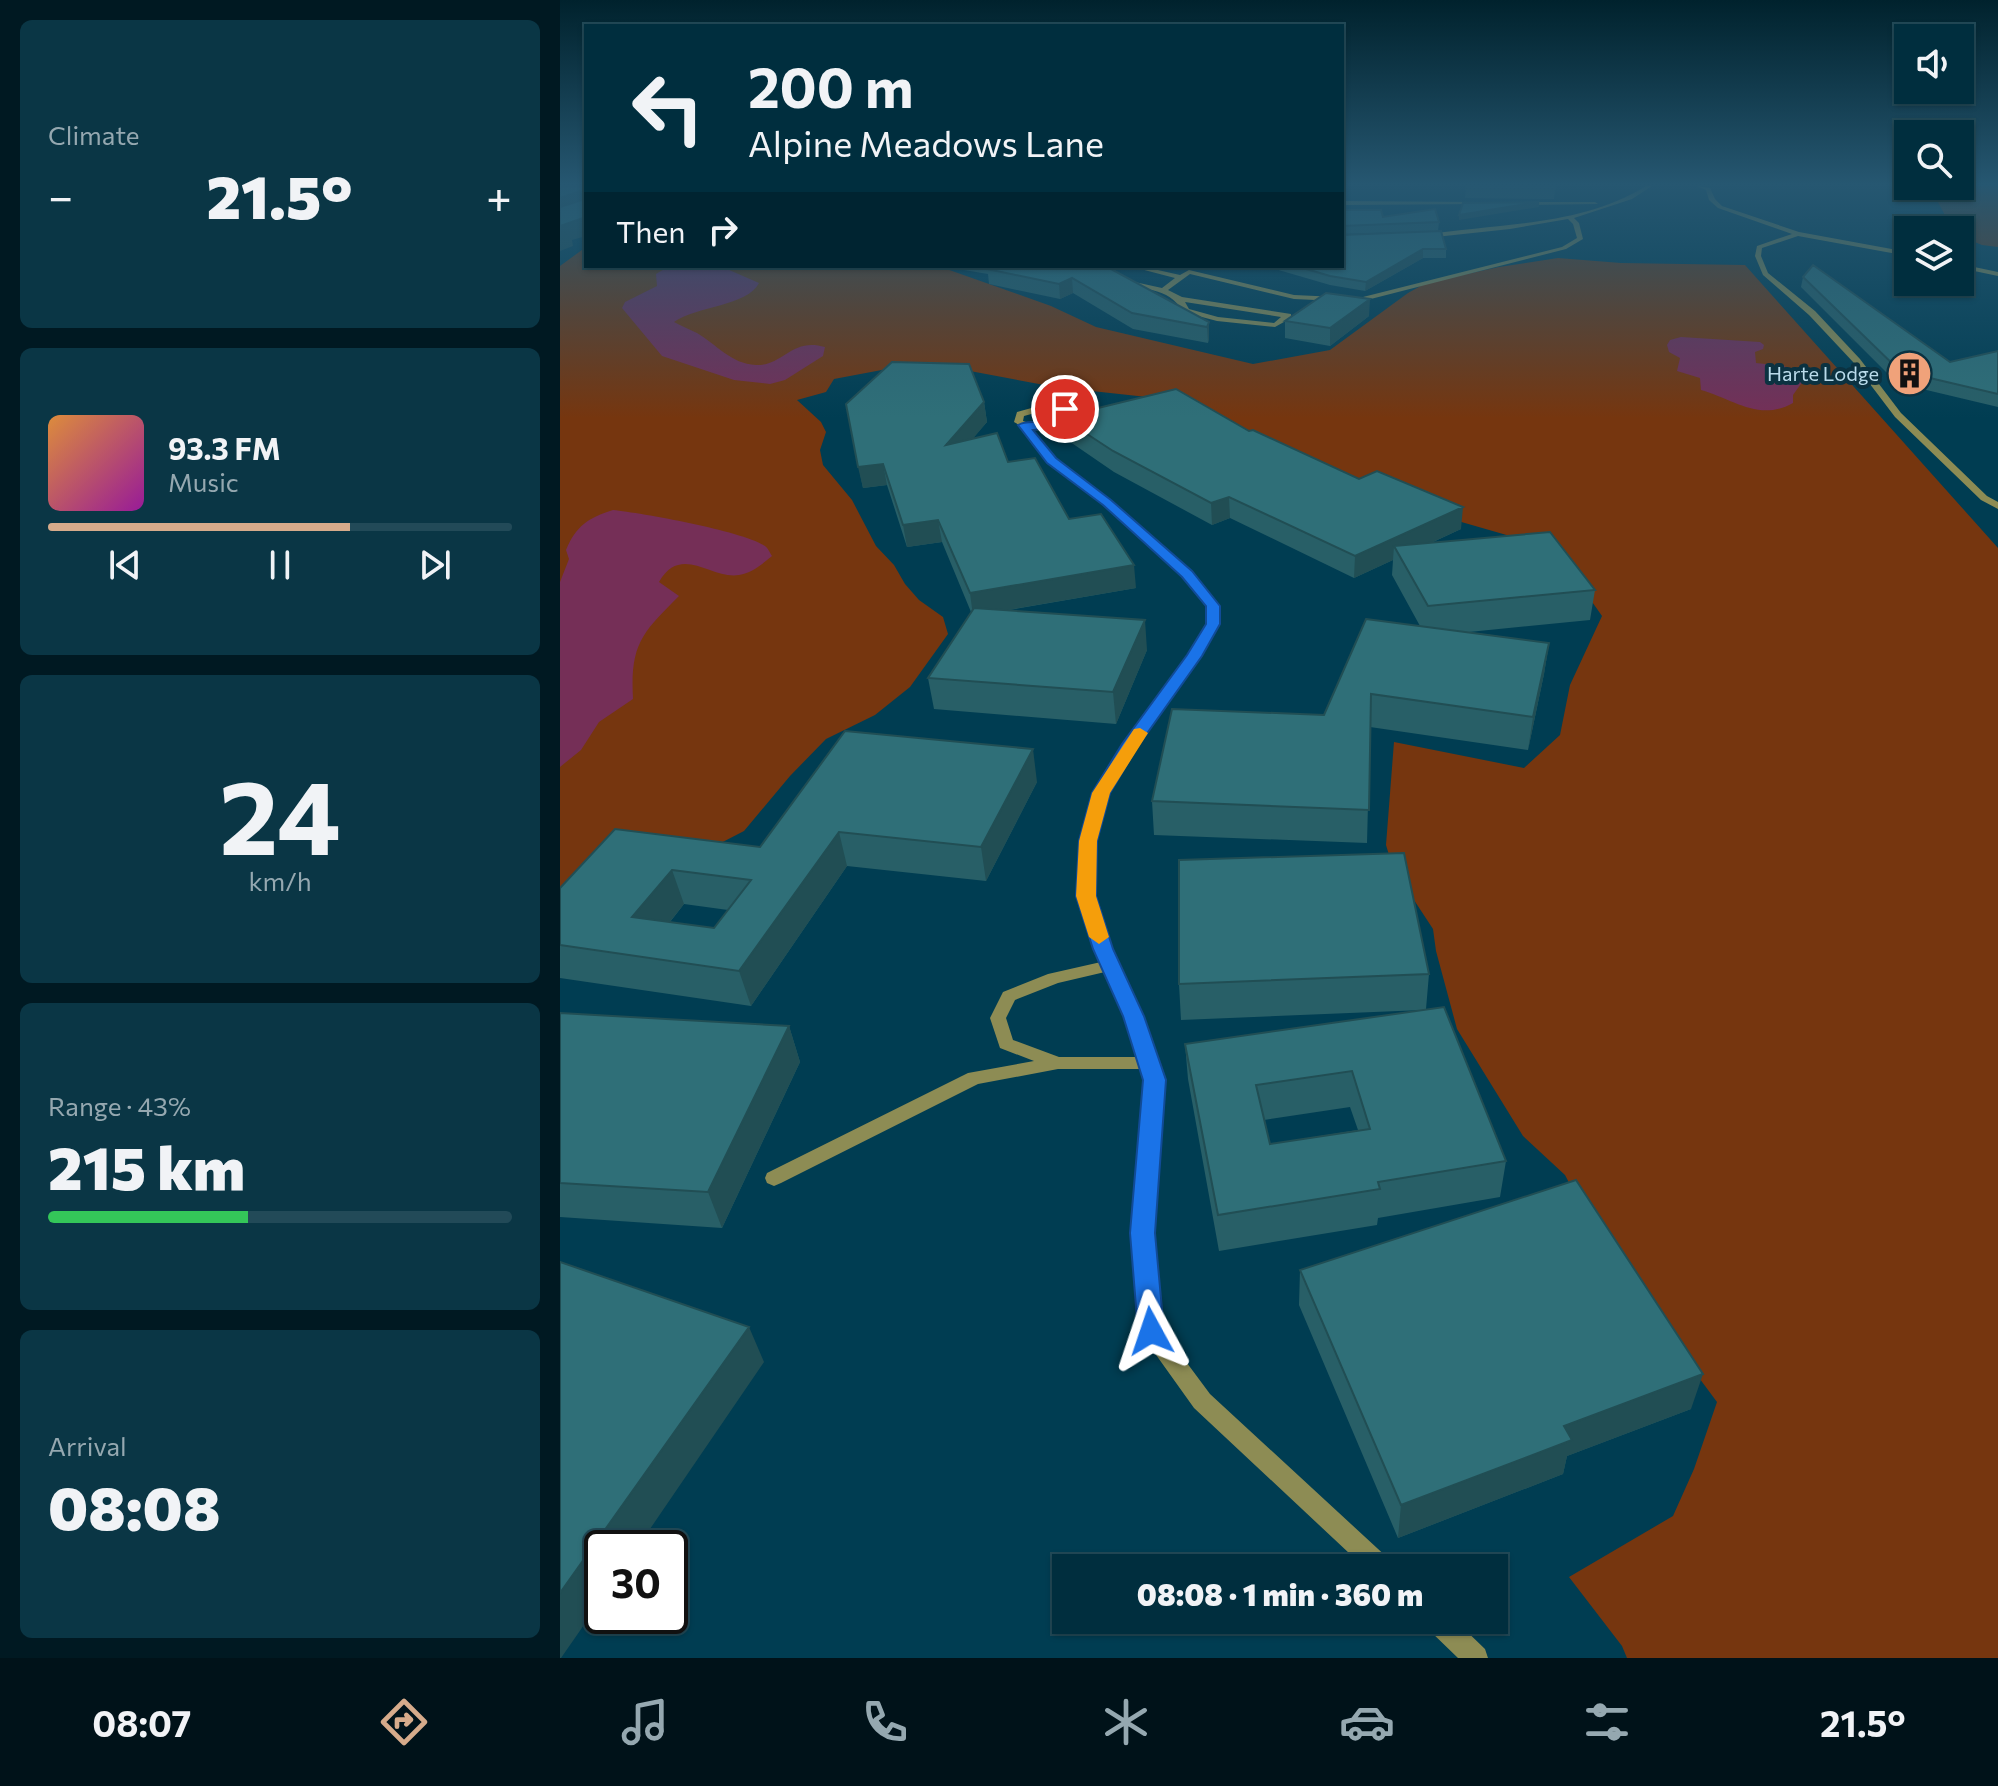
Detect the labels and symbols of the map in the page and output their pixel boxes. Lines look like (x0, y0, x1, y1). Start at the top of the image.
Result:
building icon: Harte Lodge (1886, 350, 1934, 398)
place label: Harte Lodge (1767, 361, 1879, 385)
pin (1031, 375, 1099, 443)
position arrow (1109, 1289, 1193, 1373)
speed limit sign: 30 (584, 1530, 688, 1634)

